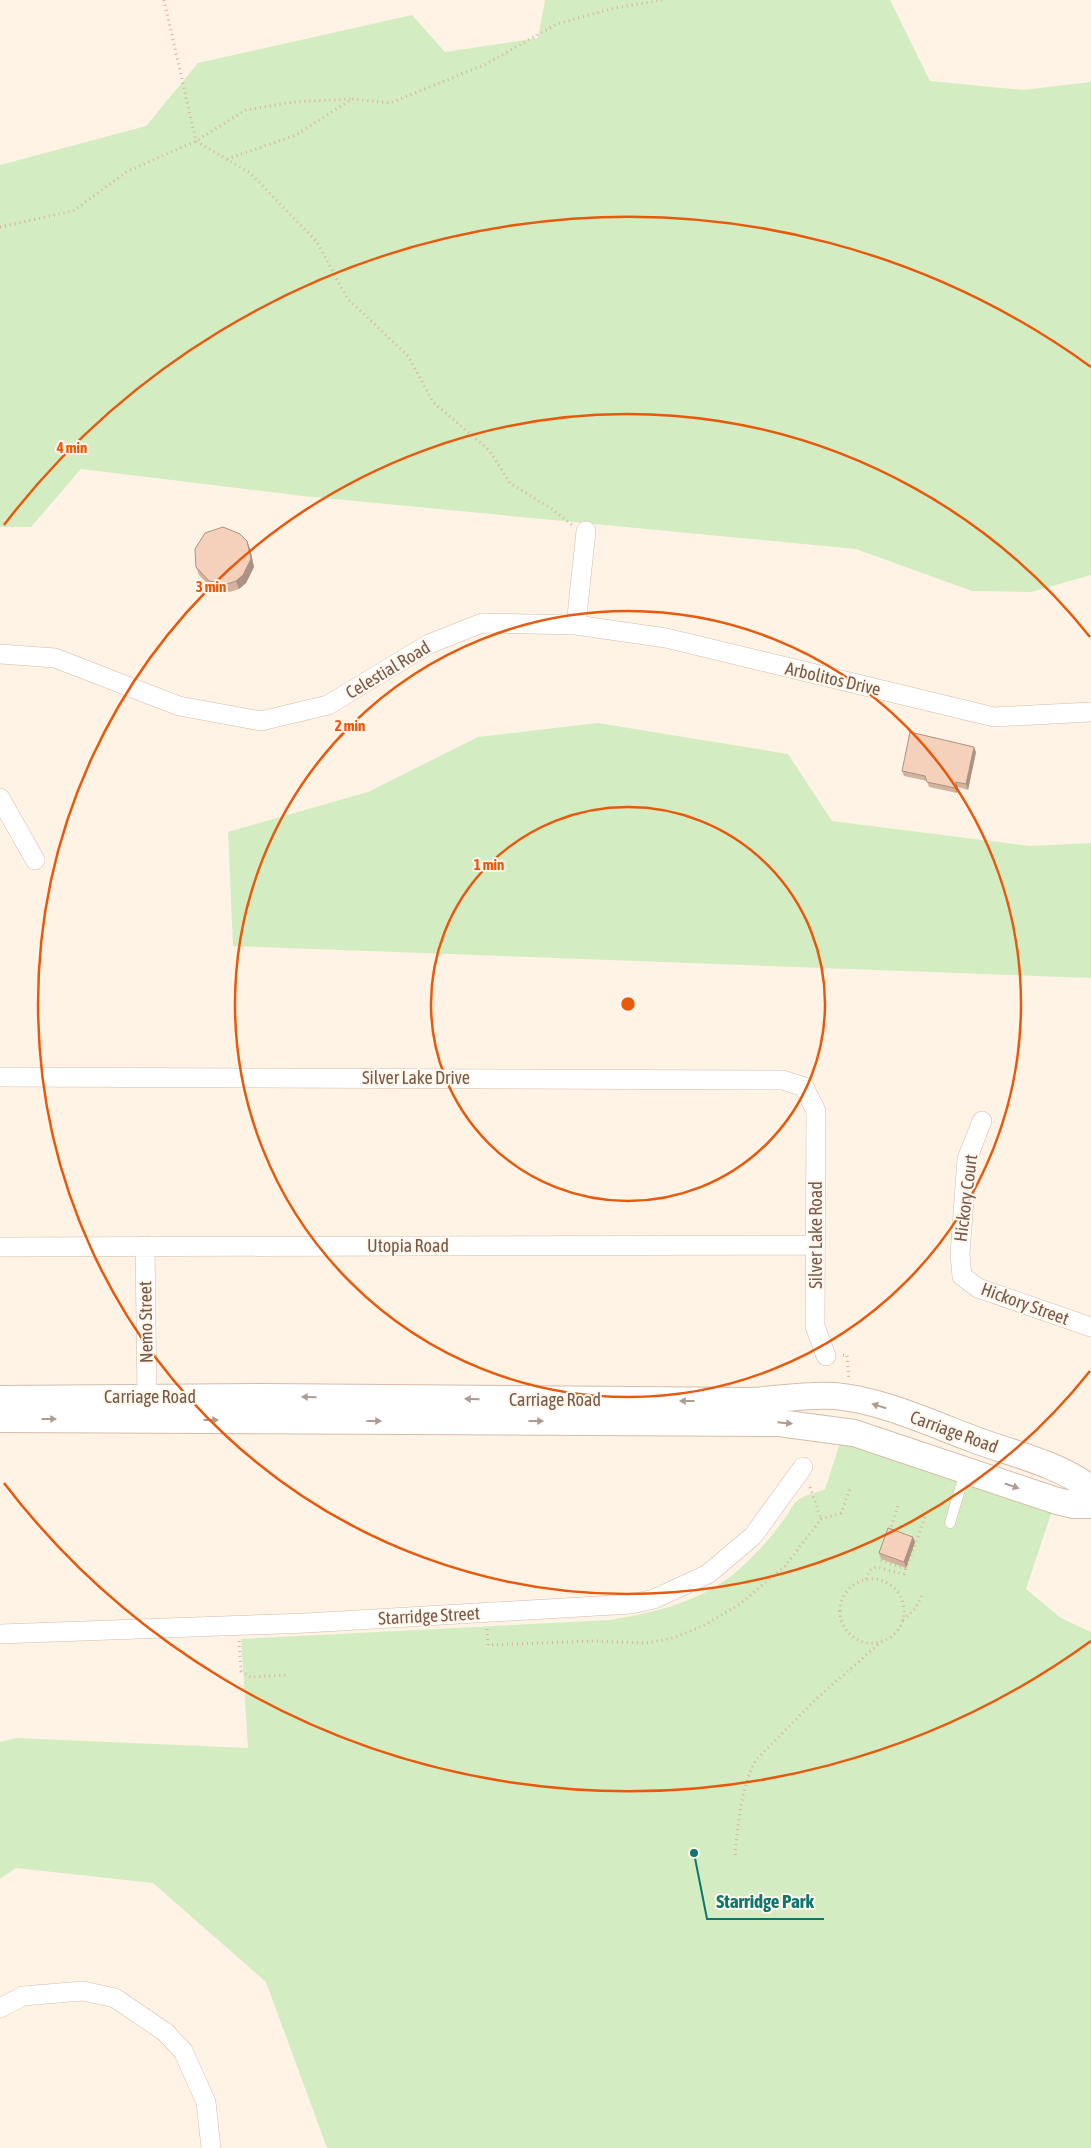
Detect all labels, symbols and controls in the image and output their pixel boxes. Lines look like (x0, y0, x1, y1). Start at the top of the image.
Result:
text: 4 min (56, 439, 87, 456)
text: 3 min (196, 578, 226, 595)
street label: Celestial Road (342, 636, 434, 703)
street label: Arbolitos Drive (783, 657, 883, 700)
text: 2 min (335, 717, 365, 734)
text: 1 min (474, 856, 504, 873)
centre of rings (619, 995, 637, 1013)
street label: Silver Lake Drive (362, 1067, 470, 1088)
street label: Hickory Court (950, 1153, 981, 1243)
street label: Silver Lake Road (805, 1181, 826, 1289)
street label: Utopia Road (367, 1235, 449, 1256)
street label: Hickory Street (978, 1278, 1072, 1329)
street label: Nemo Street (134, 1281, 157, 1363)
street label: Carriage Road (104, 1386, 196, 1407)
street label: Carriage Road (509, 1389, 601, 1410)
one-way arrow (301, 1393, 317, 1401)
one-way arrow (464, 1395, 480, 1403)
one-way arrow (679, 1397, 695, 1405)
one-way arrow (872, 1402, 887, 1410)
street label: Carriage Road (907, 1406, 1001, 1457)
one-way arrow (41, 1415, 57, 1423)
one-way arrow (203, 1416, 219, 1424)
one-way arrow (366, 1417, 382, 1425)
one-way arrow (528, 1417, 544, 1425)
one-way arrow (777, 1420, 793, 1428)
one-way arrow (1004, 1483, 1019, 1490)
street label: Starridge Street (378, 1602, 480, 1629)
callout: Starridge Park (707, 1885, 824, 1919)
text: Starridge Park (716, 1890, 814, 1912)

